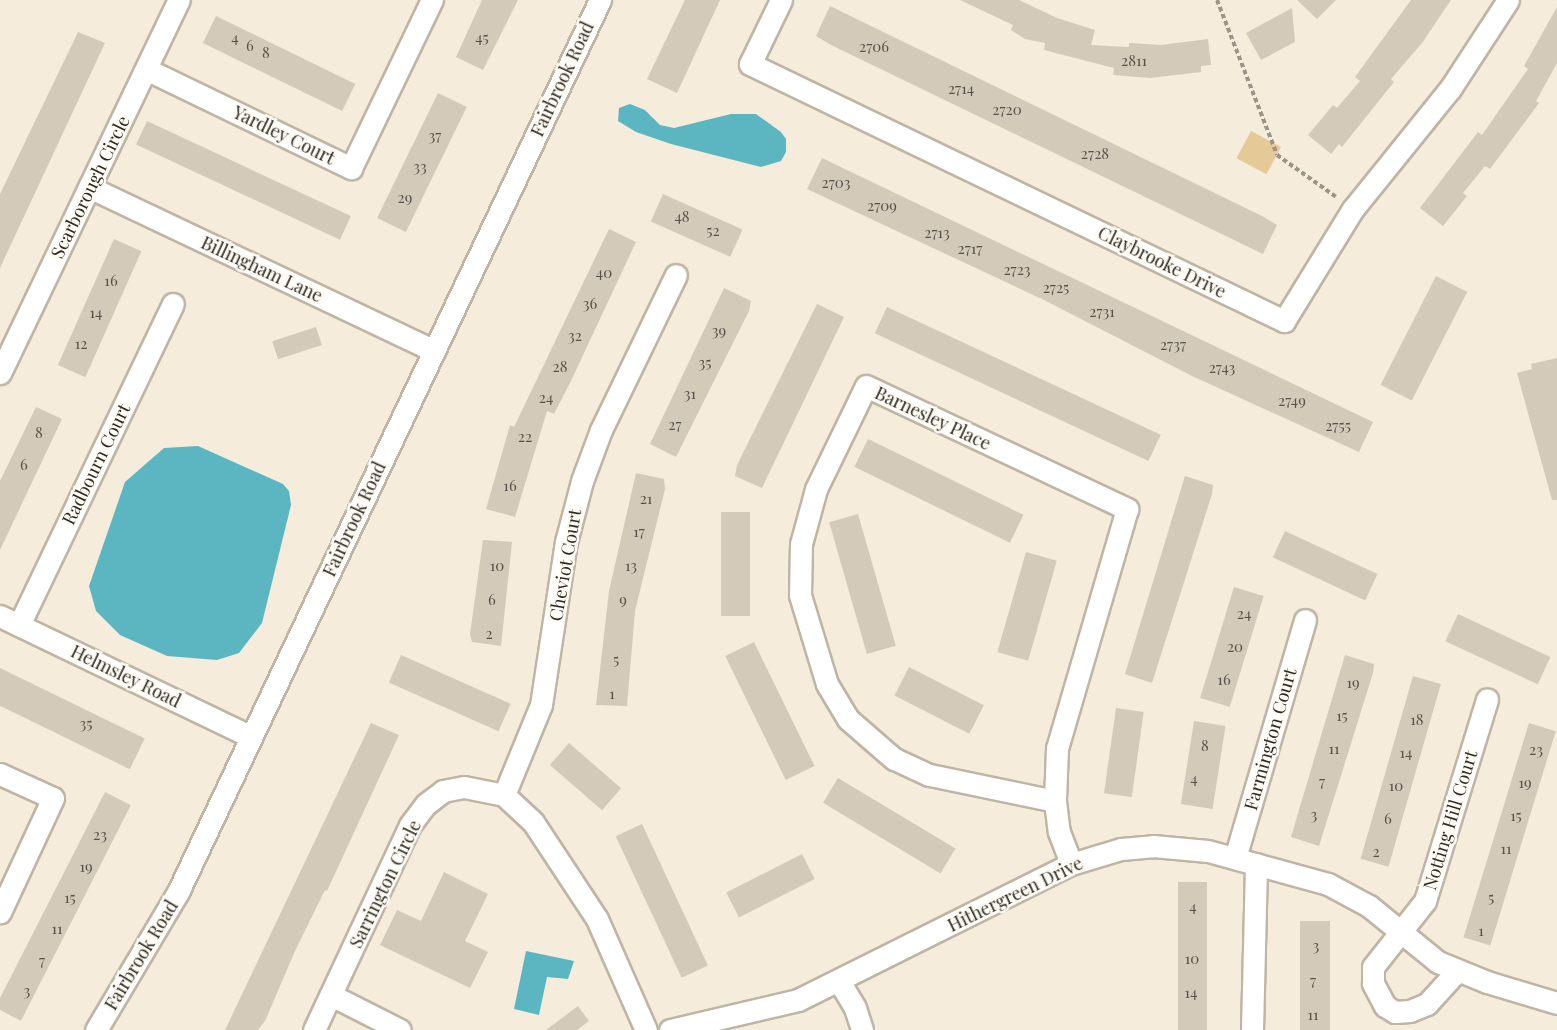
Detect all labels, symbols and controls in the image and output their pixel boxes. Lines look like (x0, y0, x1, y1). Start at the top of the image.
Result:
street label: Fairbrook Road (526, 18, 598, 140)
house number: 4 (231, 29, 239, 47)
house number: 45 (475, 29, 489, 47)
house number: 6 (246, 37, 254, 55)
house number: 2706 (859, 38, 889, 56)
house number: 8 (262, 44, 270, 62)
house number: 2811 (1121, 52, 1147, 70)
house number: 2714 (948, 80, 974, 98)
street label: Yardley Court (229, 101, 339, 169)
house number: 2720 (992, 101, 1022, 119)
street label: Scarborough Circle (46, 112, 134, 262)
house number: 37 (429, 127, 441, 145)
house number: 2728 (1081, 145, 1109, 163)
house number: 33 (413, 158, 427, 176)
house number: 2703 (821, 174, 851, 192)
house number: 29 (398, 189, 412, 207)
house number: 2709 (867, 197, 897, 215)
house number: 48 (674, 208, 690, 226)
house number: 52 (706, 222, 720, 240)
street label: Claybrooke Drive (1094, 222, 1230, 302)
house number: 2713 (924, 224, 950, 242)
street label: Billingham Lane (198, 231, 326, 307)
house number: 2717 (958, 240, 982, 258)
house number: 2723 (1003, 261, 1031, 279)
house number: 40 (596, 264, 612, 282)
house number: 16 (104, 272, 118, 290)
house number: 2725 (1043, 279, 1069, 297)
house number: 36 (583, 295, 597, 313)
house number: 2731 (1089, 303, 1115, 321)
house number: 14 (90, 304, 102, 322)
house number: 39 (712, 322, 726, 340)
house number: 32 (568, 327, 582, 345)
house number: 12 (75, 335, 87, 353)
house number: 2737 (1160, 336, 1186, 354)
house number: 35 (699, 354, 711, 372)
house number: 28 (553, 358, 567, 376)
house number: 2743 (1209, 359, 1235, 377)
street label: Barnesley Place (871, 382, 995, 454)
house number: 31 (684, 385, 696, 403)
house number: 24 (539, 389, 553, 407)
house number: 2749 (1278, 392, 1306, 410)
street label: Radbourn Court (57, 400, 135, 528)
house number: 27 (668, 416, 682, 434)
house number: 2755 (1325, 417, 1351, 435)
house number: 8 (35, 424, 43, 442)
house number: 22 (518, 428, 532, 446)
house number: 6 (20, 456, 28, 474)
street label: Fairbrook Road (318, 458, 390, 580)
house number: 16 (503, 477, 517, 495)
house number: 21 (640, 490, 652, 508)
street label: Cheviot Court (544, 507, 586, 623)
house number: 17 (633, 523, 645, 541)
house number: 10 (490, 557, 504, 575)
house number: 13 (625, 557, 637, 575)
house number: 6 (488, 591, 496, 609)
house number: 9 (619, 591, 627, 609)
house number: 24 (1237, 605, 1251, 623)
house number: 2 (485, 625, 493, 643)
house number: 20 (1227, 638, 1243, 656)
street label: Helmsley Road (67, 640, 185, 712)
house number: 5 (613, 651, 619, 669)
street label: Farmington Court (1239, 665, 1301, 813)
house number: 16 (1217, 671, 1231, 689)
house number: 19 (1346, 674, 1360, 692)
house number: 1 (609, 685, 615, 703)
house number: 15 (1336, 707, 1348, 725)
house number: 18 (1410, 711, 1424, 729)
house number: 35 (80, 715, 92, 733)
house number: 8 (1201, 737, 1209, 755)
house number: 11 (1328, 740, 1340, 758)
house number: 23 (1529, 741, 1543, 759)
house number: 14 (1400, 744, 1412, 762)
street label: Notting Hill Court (1418, 748, 1482, 892)
house number: 4 (1190, 770, 1198, 788)
house number: 7 (1319, 773, 1325, 791)
house number: 19 (1518, 774, 1532, 792)
house number: 10 (1389, 777, 1403, 795)
house number: 3 (1311, 806, 1317, 824)
house number: 15 (1510, 807, 1522, 825)
house number: 6 (1384, 810, 1392, 828)
street label: Sarrington Circle (345, 817, 425, 951)
house number: 23 (93, 826, 107, 844)
house number: 11 (1500, 840, 1512, 858)
house number: 2 (1372, 843, 1380, 861)
street label: Hithergreen Drive (944, 852, 1086, 936)
house number: 19 (79, 858, 93, 876)
house number: 15 (64, 889, 76, 907)
house number: 5 (1488, 889, 1494, 907)
street label: Fairbrook Road (100, 896, 182, 1014)
house number: 4 (1189, 898, 1197, 916)
house number: 11 (51, 920, 63, 938)
house number: 1 (1478, 922, 1484, 940)
house number: 3 (1313, 937, 1319, 955)
house number: 10 (1185, 950, 1199, 968)
house number: 7 (39, 952, 45, 970)
house number: 7 (1310, 972, 1316, 990)
house number: 3 (24, 982, 30, 1000)
house number: 14 (1185, 984, 1197, 1002)
house number: 11 (1307, 1006, 1319, 1024)

